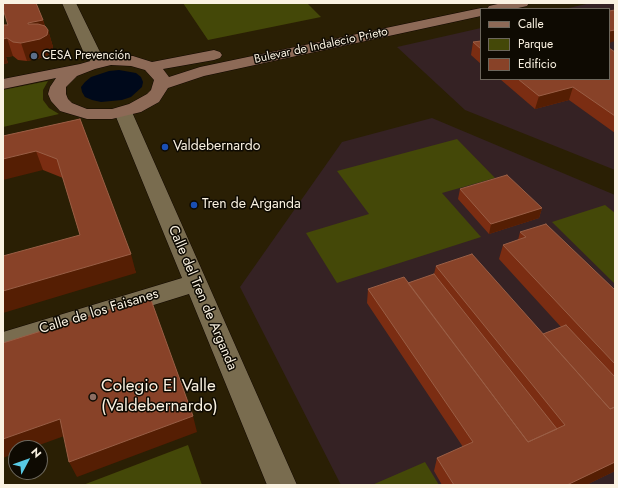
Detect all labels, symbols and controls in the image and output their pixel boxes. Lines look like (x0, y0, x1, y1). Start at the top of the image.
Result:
legend (480, 8, 610, 80)
text: Calle (518, 15, 544, 33)
street label: Bulevar de Indalecio Prieto (253, 25, 389, 67)
text: Parque (518, 35, 553, 53)
place label: CESA Prevención (42, 49, 130, 63)
marker: CESA Prevención (29, 51, 39, 61)
text: Edificio (518, 55, 557, 73)
place label: Valdebernardo (173, 139, 260, 155)
marker: Valdebernardo (160, 142, 170, 152)
place label: Tren de Arganda (202, 197, 301, 213)
marker: Tren de Arganda (189, 200, 199, 210)
street label: Calle del Tren de Arganda (164, 223, 240, 373)
street label: Calle de los Faisanes (37, 286, 161, 338)
place label: Colegio El Valle (Valdebernardo) (101, 377, 218, 417)
marker: Colegio El Valle (Valdebernardo) (88, 392, 98, 402)
north arrow (8, 440, 48, 480)
text: N (27, 444, 45, 461)

